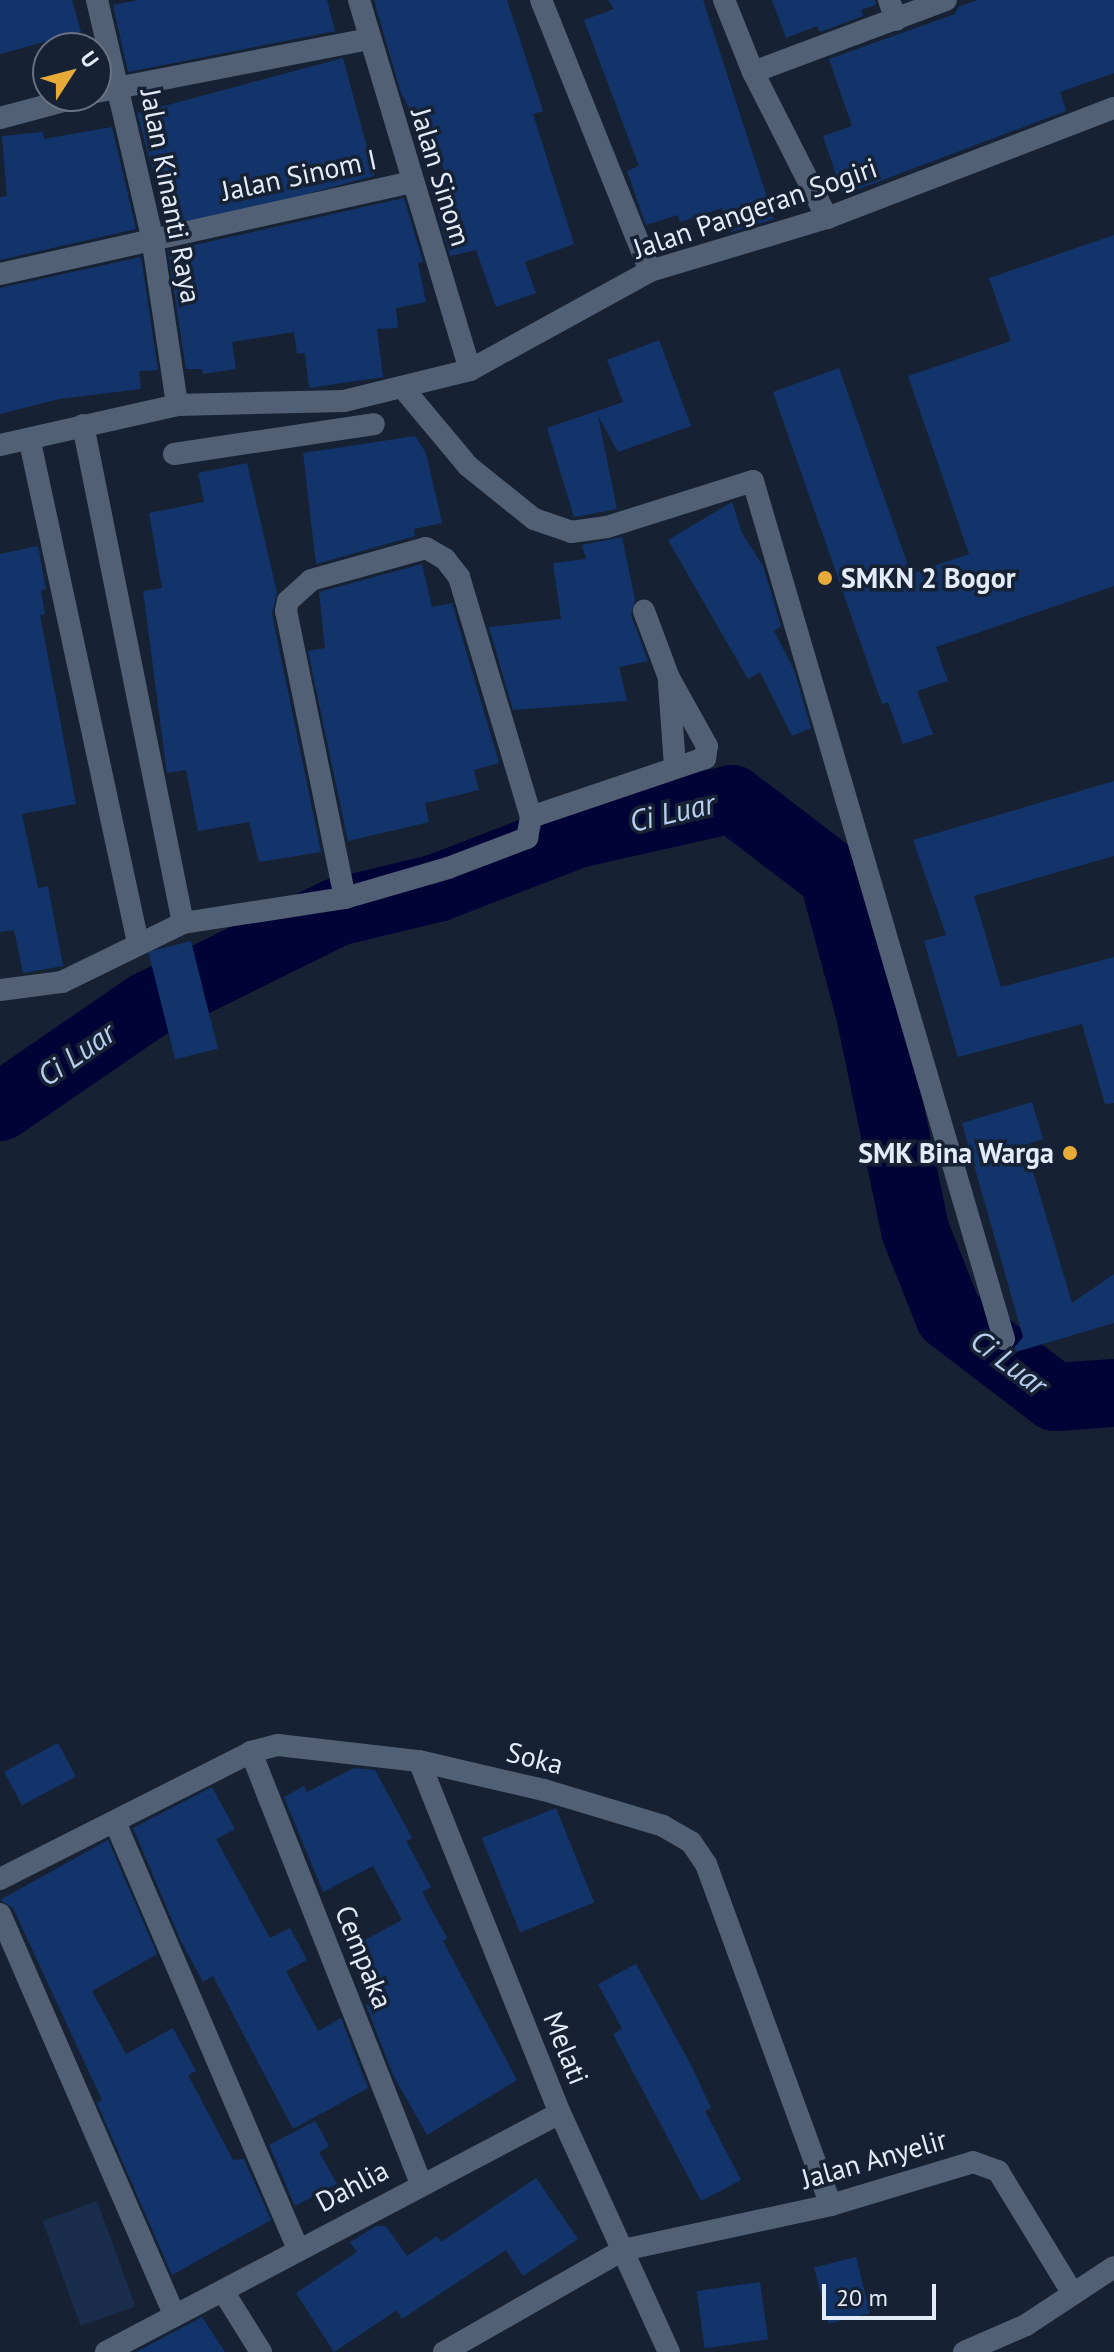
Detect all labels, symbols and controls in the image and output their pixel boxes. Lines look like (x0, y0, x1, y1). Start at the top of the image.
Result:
north arrow (32, 32, 112, 112)
text: U (74, 45, 105, 73)
street label: Jalan Kinanti Raya (134, 86, 208, 306)
street label: Jalan Sinom (404, 104, 478, 250)
street label: Jalan Sinom I (218, 142, 380, 208)
street label: Jalan Pangeran Sogiri (629, 150, 881, 266)
place label: SMKN 2 Bogor (841, 561, 1015, 595)
marker: SMKN 2 Bogor (816, 569, 834, 587)
water label: Ci Luar (626, 785, 718, 839)
water label: Ci Luar (30, 1015, 122, 1093)
place label: SMK Bina Warga (857, 1136, 1054, 1170)
marker: SMK Bina Warga (1061, 1144, 1079, 1162)
water label: Ci Luar (964, 1322, 1054, 1402)
street label: Soka (503, 1735, 567, 1781)
street label: Cempaka (328, 1900, 400, 2014)
street label: Melati (536, 2007, 596, 2089)
street label: Jalan Anyelir (797, 2122, 951, 2196)
street label: Dahlia (310, 2153, 394, 2219)
scale bar (826, 2268, 940, 2318)
text: 20 m (836, 2282, 888, 2313)

